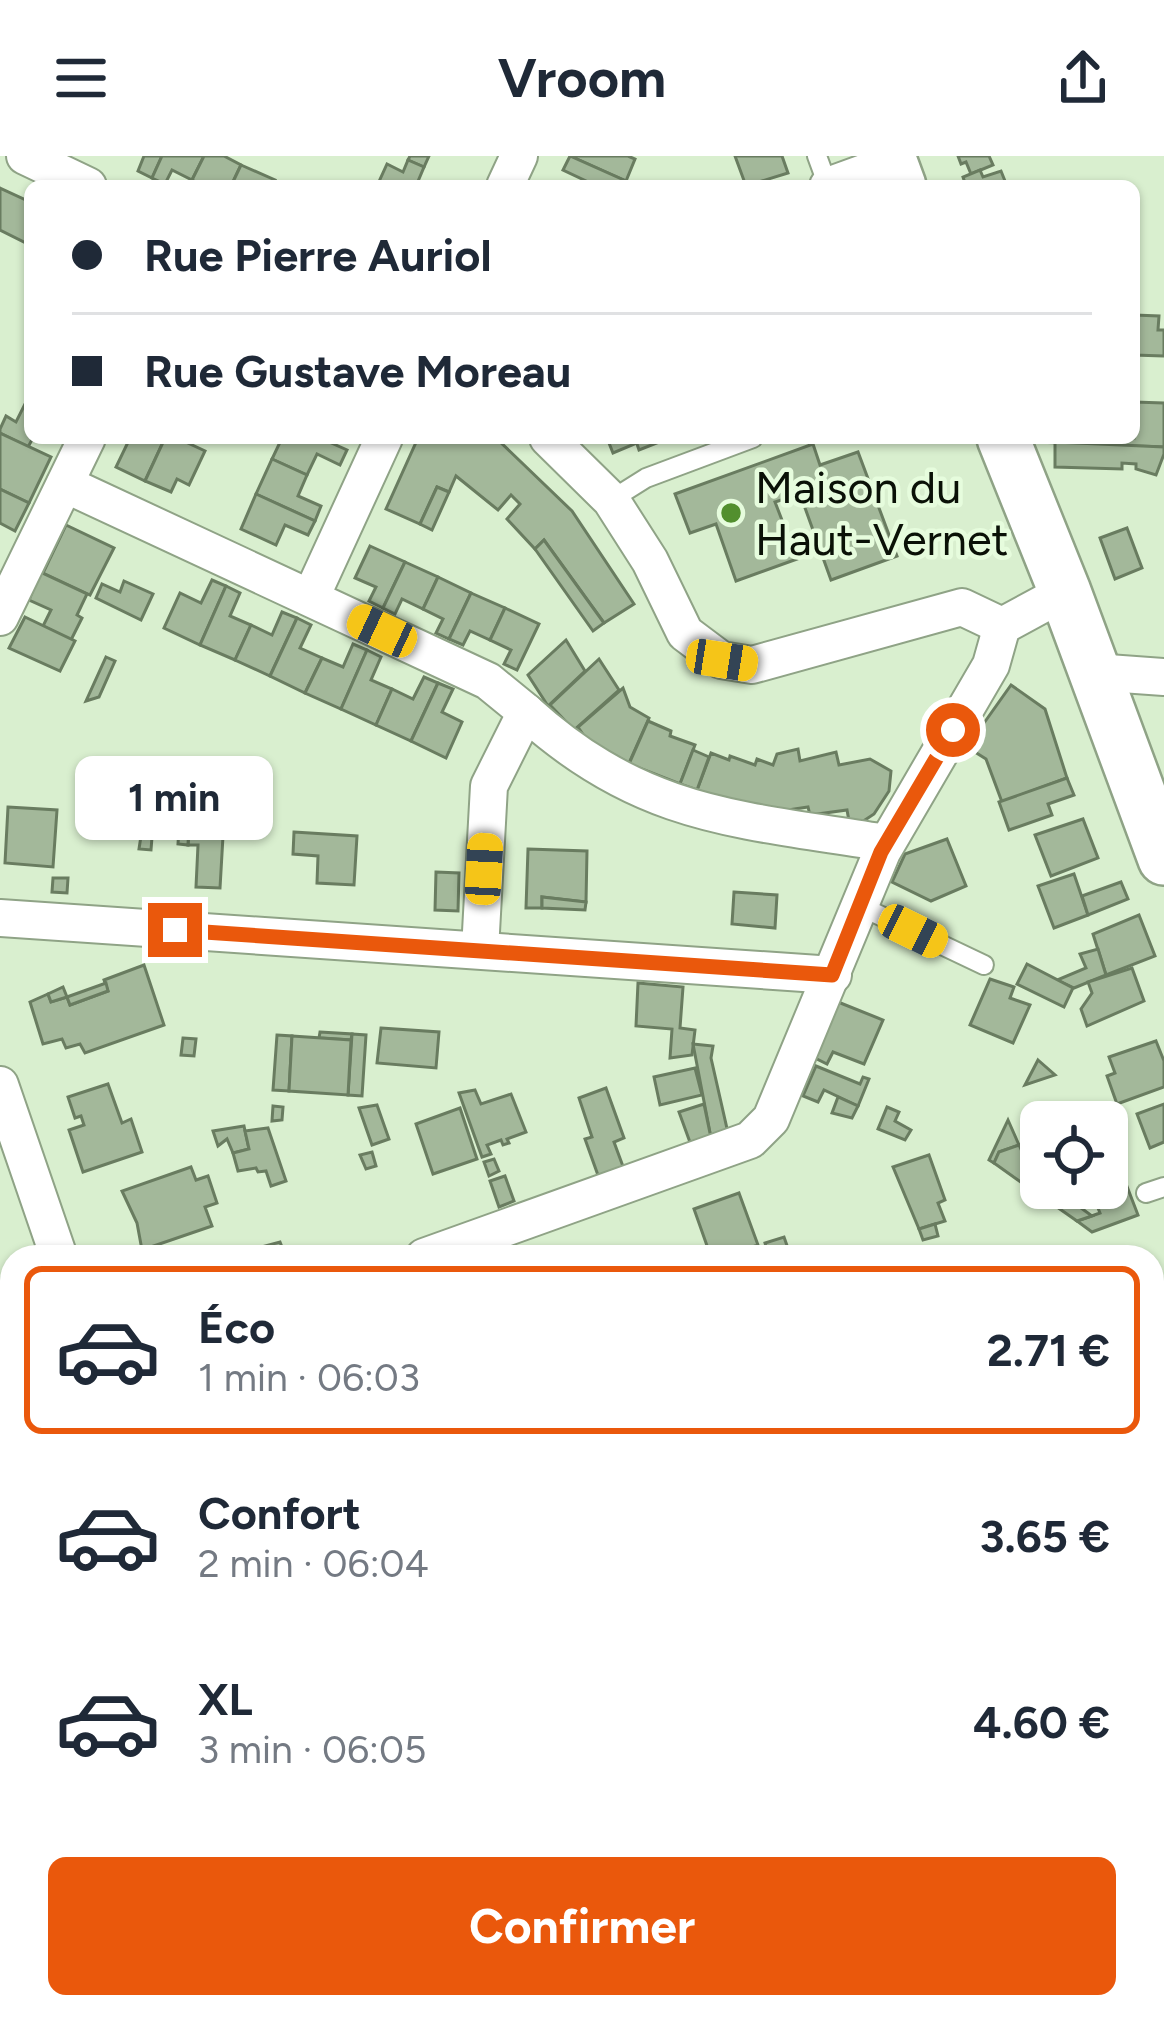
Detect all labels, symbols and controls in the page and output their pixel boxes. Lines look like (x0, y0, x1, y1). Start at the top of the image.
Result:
icon: menu (48, 45, 114, 111)
icon: share (1050, 45, 1116, 111)
text: Vroom (498, 46, 666, 111)
text: Rue Pierre Auriol (144, 228, 492, 282)
text: Rue Gustave Moreau (144, 344, 571, 398)
place label: Maison du Haut-Vernet (755, 460, 1009, 566)
marker: Maison du Haut-Vernet (718, 500, 744, 526)
car (342, 599, 422, 663)
car (684, 637, 760, 683)
route start (926, 703, 980, 757)
callout: 1 min (76, 756, 274, 840)
text: 1 min (128, 774, 220, 821)
car (464, 832, 504, 906)
car (873, 899, 953, 963)
route end (148, 903, 202, 957)
map controls (1020, 1101, 1128, 1209)
button: locate (1020, 1101, 1128, 1209)
icon: car (54, 1296, 162, 1404)
text: Éco (198, 1300, 275, 1354)
text: 2.71 € (987, 1323, 1110, 1377)
text: 1 min · 06:03 (198, 1354, 420, 1401)
icon: car (54, 1482, 162, 1590)
text: Confort (198, 1486, 361, 1540)
text: 3.65 € (980, 1509, 1110, 1563)
text: 2 min · 06:04 (198, 1540, 429, 1587)
icon: car (54, 1668, 162, 1776)
text: XL (198, 1672, 253, 1726)
text: 4.60 € (973, 1695, 1110, 1749)
text: 3 min · 06:05 (198, 1726, 426, 1773)
button: Confirmer (48, 1857, 1116, 1995)

